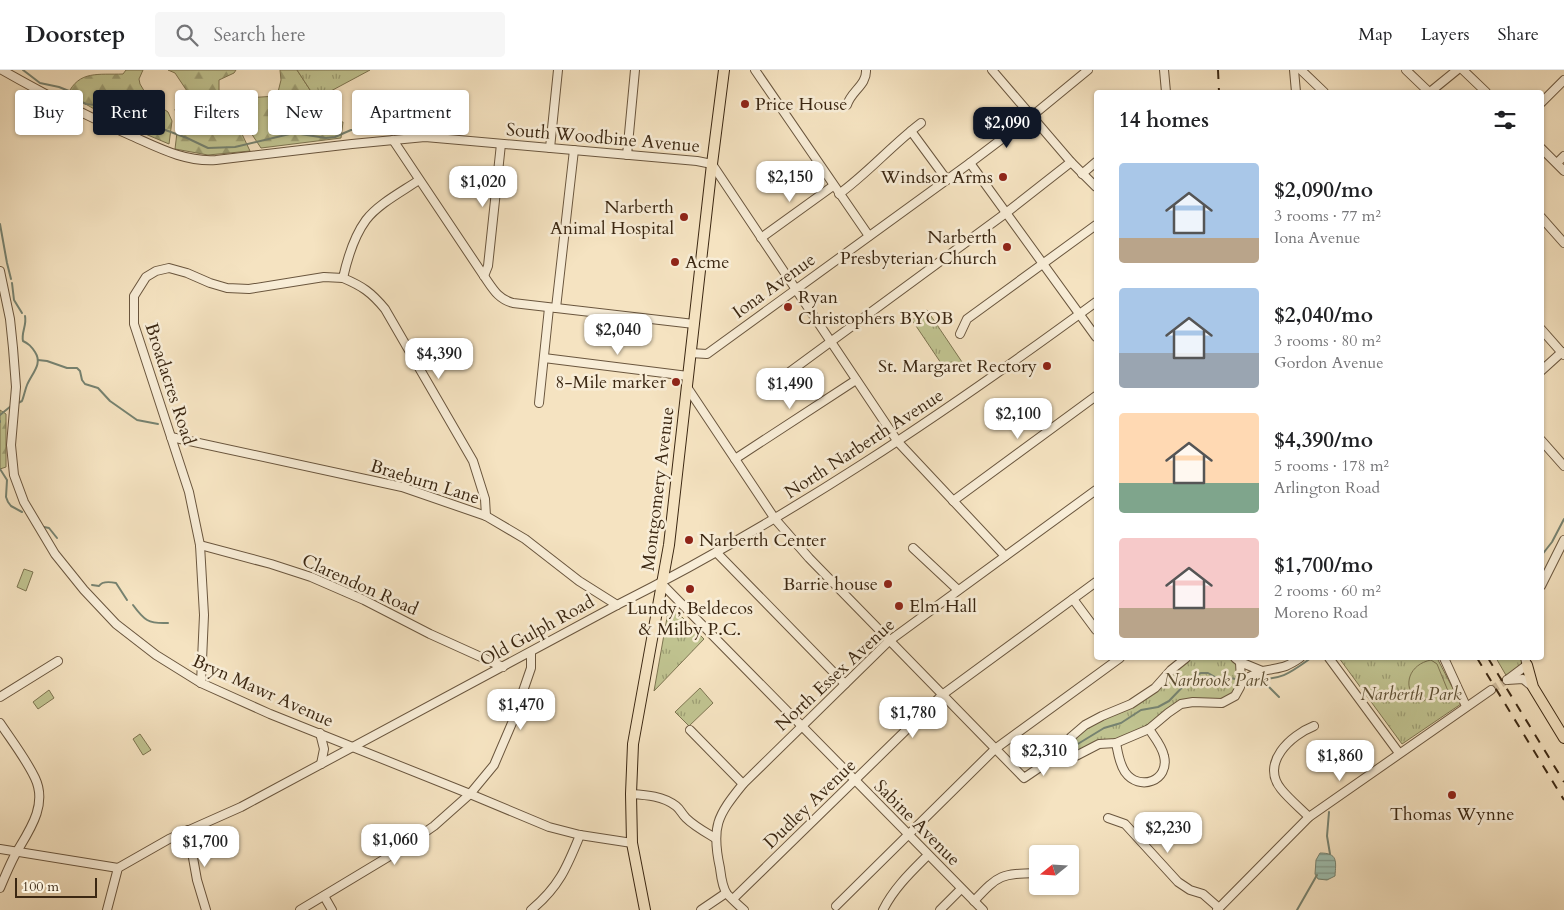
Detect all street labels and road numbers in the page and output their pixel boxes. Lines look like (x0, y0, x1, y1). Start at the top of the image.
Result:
street label: South Woodbine Avenue (505, 117, 701, 159)
street label: Iona Avenue (727, 247, 821, 325)
street label: Broadacres Road (138, 320, 202, 449)
street label: North Narberth Avenue (780, 383, 948, 505)
street label: Montgomery Avenue (636, 406, 680, 572)
street label: Braeburn Lane (367, 454, 483, 510)
street label: Clarendon Road (298, 548, 423, 622)
street label: Old Gulph Road (475, 589, 599, 673)
street label: North Essex Avenue (770, 613, 900, 737)
street label: Bryn Mawr Avenue (188, 649, 338, 733)
street label: Dudley Avenue (758, 753, 862, 855)
street label: Sabine Avenue (868, 774, 966, 872)

